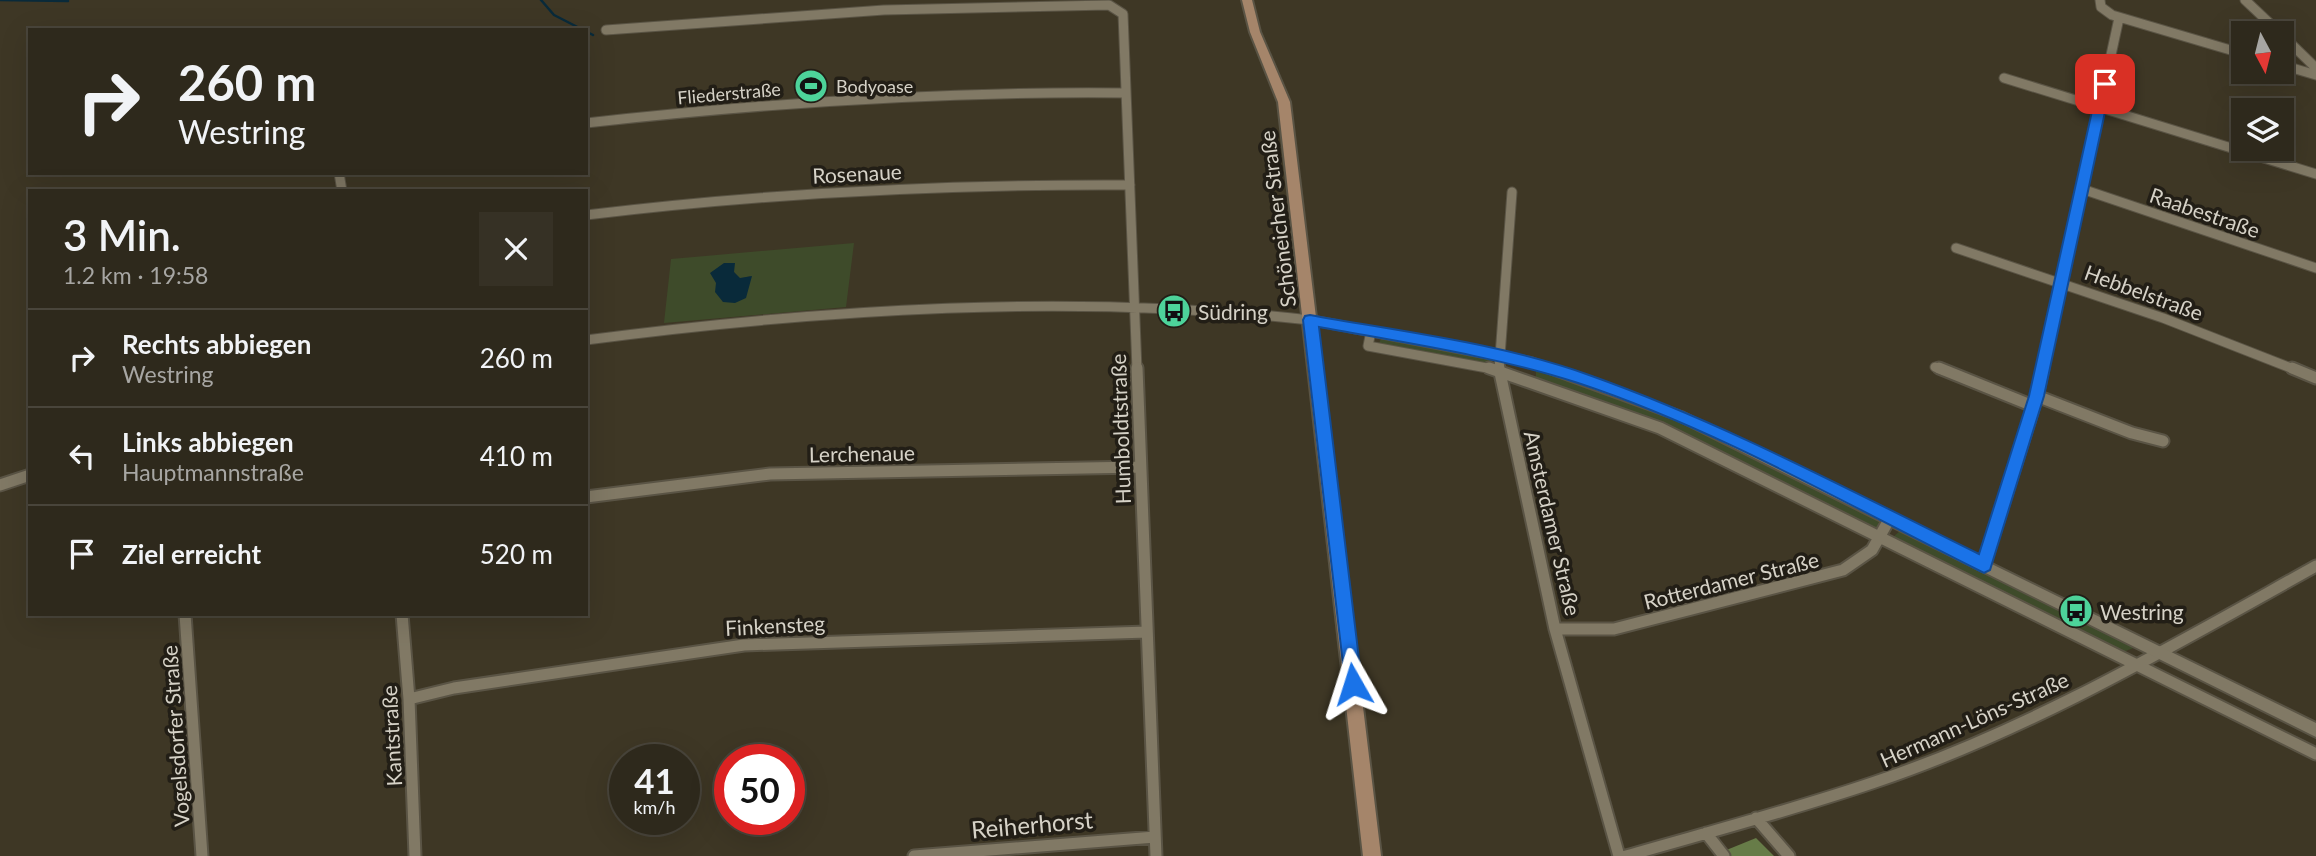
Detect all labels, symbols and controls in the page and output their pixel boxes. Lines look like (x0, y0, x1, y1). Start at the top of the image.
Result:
north arrow (2231, 21, 2294, 84)
map controls (2231, 21, 2294, 161)
text: 260 m (178, 53, 316, 111)
pin (2075, 54, 2135, 114)
icon: right (63, 56, 154, 147)
icon: arrive (2086, 65, 2124, 103)
sports icon: Bodyoase (792, 67, 830, 105)
place label: Bodyoase (836, 75, 913, 97)
street label: Fliederstraße (676, 78, 782, 108)
button: layers (2231, 98, 2294, 161)
text: Westring (178, 112, 305, 151)
street label: Schöneicher Straße (1254, 129, 1300, 309)
street label: Rosenaue (812, 158, 902, 188)
street label: Raabestraße (2147, 182, 2263, 242)
text: 3 Min. (63, 210, 181, 260)
button: close (479, 212, 553, 286)
street label: Hebbelstraße (2081, 259, 2207, 325)
text: 1.2 km · 19:58 (63, 261, 208, 289)
bus stop icon: Südring (1155, 292, 1193, 330)
place label: Südring (1198, 299, 1268, 324)
text: Rechts abbiegen (122, 328, 311, 360)
icon: right (63, 339, 101, 377)
text: 260 m (480, 342, 553, 374)
street label: Humboldtstraße (1105, 353, 1135, 505)
text: Westring (122, 360, 214, 388)
text: Links abbiegen (122, 426, 294, 458)
street label: Amsterdamer Straße (1520, 428, 1586, 618)
icon: left (63, 437, 101, 475)
text: 410 m (480, 440, 553, 472)
street label: Lerchenaue (809, 440, 915, 466)
text: Hauptmannstraße (122, 458, 304, 486)
icon: arrive (63, 535, 101, 573)
text: Ziel erreicht (122, 538, 261, 570)
text: 520 m (480, 538, 553, 570)
street label: Rotterdamer Straße (1641, 546, 1821, 614)
bus stop icon: Westring (2057, 592, 2095, 630)
place label: Westring (2100, 599, 2184, 624)
street label: Finkensteg (724, 610, 826, 640)
street label: Vogelsdorfer Straße (156, 644, 194, 828)
position arrow (1316, 647, 1390, 721)
street label: Hermann-Löns-Straße (1876, 666, 2072, 772)
street label: Kantstraße (376, 685, 406, 787)
speed limit sign: 50 (714, 744, 805, 835)
text: 41 (634, 759, 675, 801)
text: km/h (633, 796, 676, 818)
street label: Reiherhorst (970, 804, 1094, 844)

